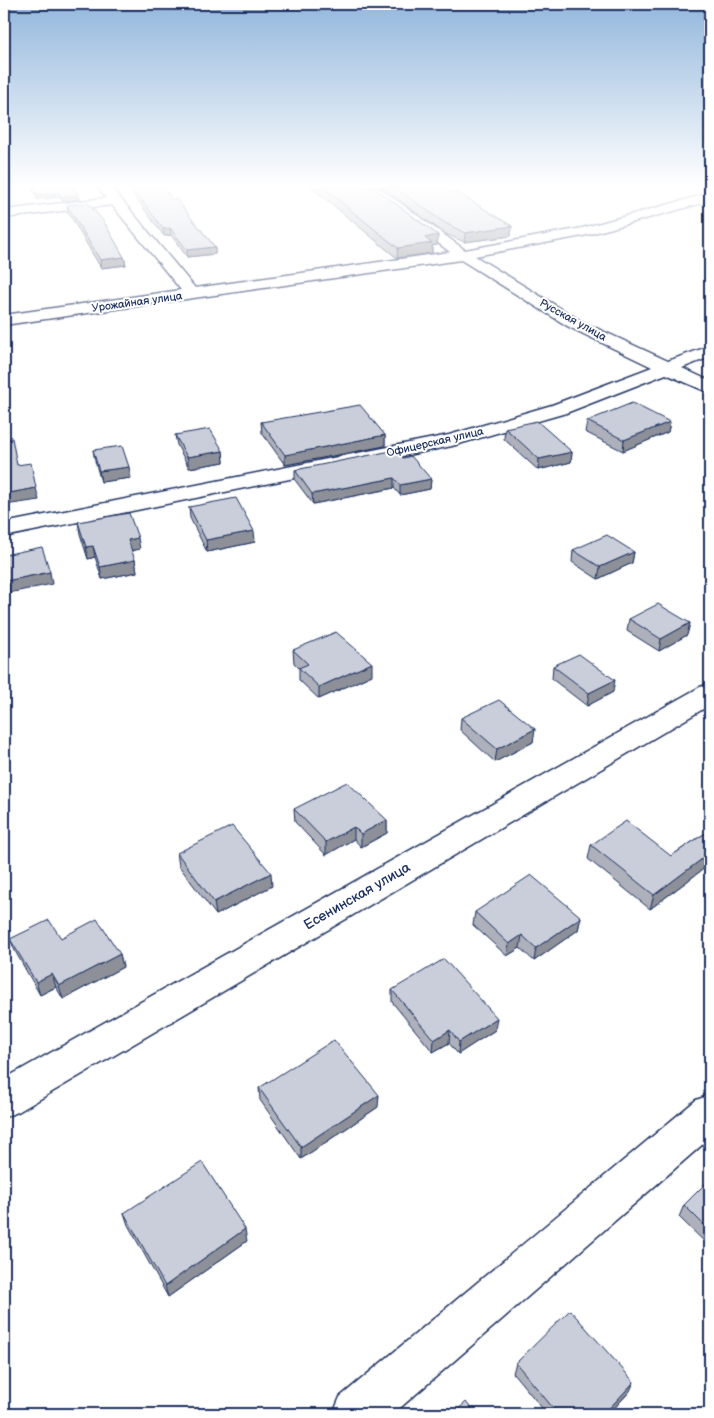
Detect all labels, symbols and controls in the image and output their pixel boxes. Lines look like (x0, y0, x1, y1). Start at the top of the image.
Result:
street label: Урожайная улица (91, 289, 184, 315)
street label: Русская улица (537, 296, 609, 344)
street label: Офицерская улица (385, 424, 485, 459)
street label: Есенинская улица (301, 858, 414, 933)

